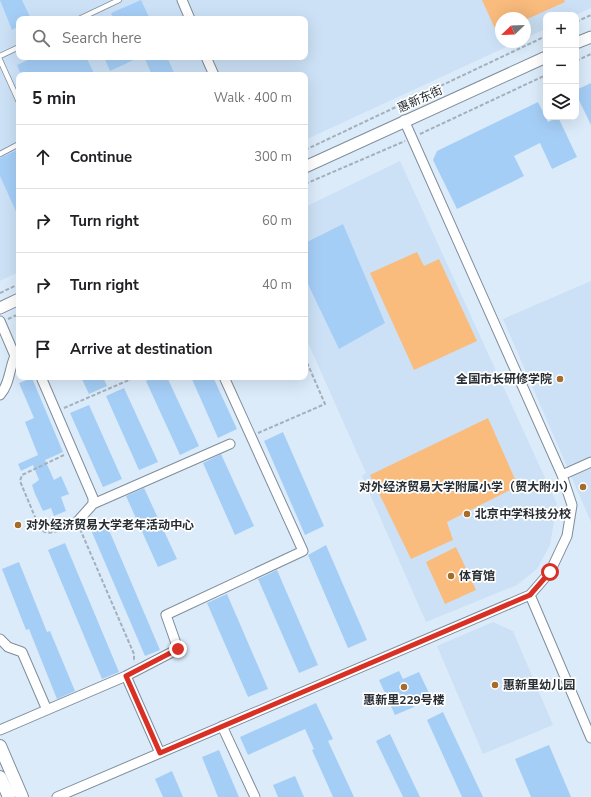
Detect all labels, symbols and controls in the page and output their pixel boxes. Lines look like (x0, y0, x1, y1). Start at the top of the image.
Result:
north arrow (495, 12, 531, 48)
map controls (543, 12, 579, 120)
button: + (543, 12, 579, 48)
search box (16, 16, 308, 60)
icon: search (30, 27, 52, 49)
text: Search here (62, 28, 142, 48)
button: − (543, 48, 579, 84)
street label: 惠新东街 (395, 82, 445, 116)
button: layers (543, 84, 579, 120)
text: 5 min (32, 87, 76, 110)
text: Walk · 400 m (214, 89, 292, 107)
icon: ahead (32, 146, 54, 168)
text: Continue (70, 147, 132, 167)
text: 300 m (254, 148, 292, 166)
icon: right (32, 210, 54, 232)
text: Turn right (70, 211, 139, 231)
text: 60 m (262, 212, 292, 230)
icon: right (32, 274, 54, 296)
text: Turn right (70, 275, 139, 295)
text: 40 m (262, 276, 292, 294)
icon: arrive (32, 338, 54, 360)
text: Arrive at destination (70, 339, 213, 359)
place label: 全国市长研修学院 (456, 371, 552, 387)
marker: 全国市长研修学院 (555, 374, 565, 384)
place label: 对外经济贸易大学附属小学（贸大附小） (359, 479, 575, 495)
marker: 对外经济贸易大学附属小学（贸大附小） (578, 482, 588, 492)
place label: 北京中学科技分校 (475, 506, 571, 522)
marker: 北京中学科技分校 (462, 509, 472, 519)
place label: 对外经济贸易大学老年活动中心 (26, 517, 194, 533)
marker: 对外经济贸易大学老年活动中心 (13, 520, 23, 530)
route start (541, 563, 559, 581)
place label: 体育馆 (459, 568, 495, 584)
marker: 体育馆 (446, 571, 456, 581)
route end (169, 640, 187, 658)
place label: 惠新里幼儿园 (503, 677, 575, 693)
marker: 惠新里幼儿园 (490, 680, 500, 690)
marker: 惠新里229号楼 (399, 682, 409, 692)
place label: 惠新里229号楼 (363, 692, 445, 708)

